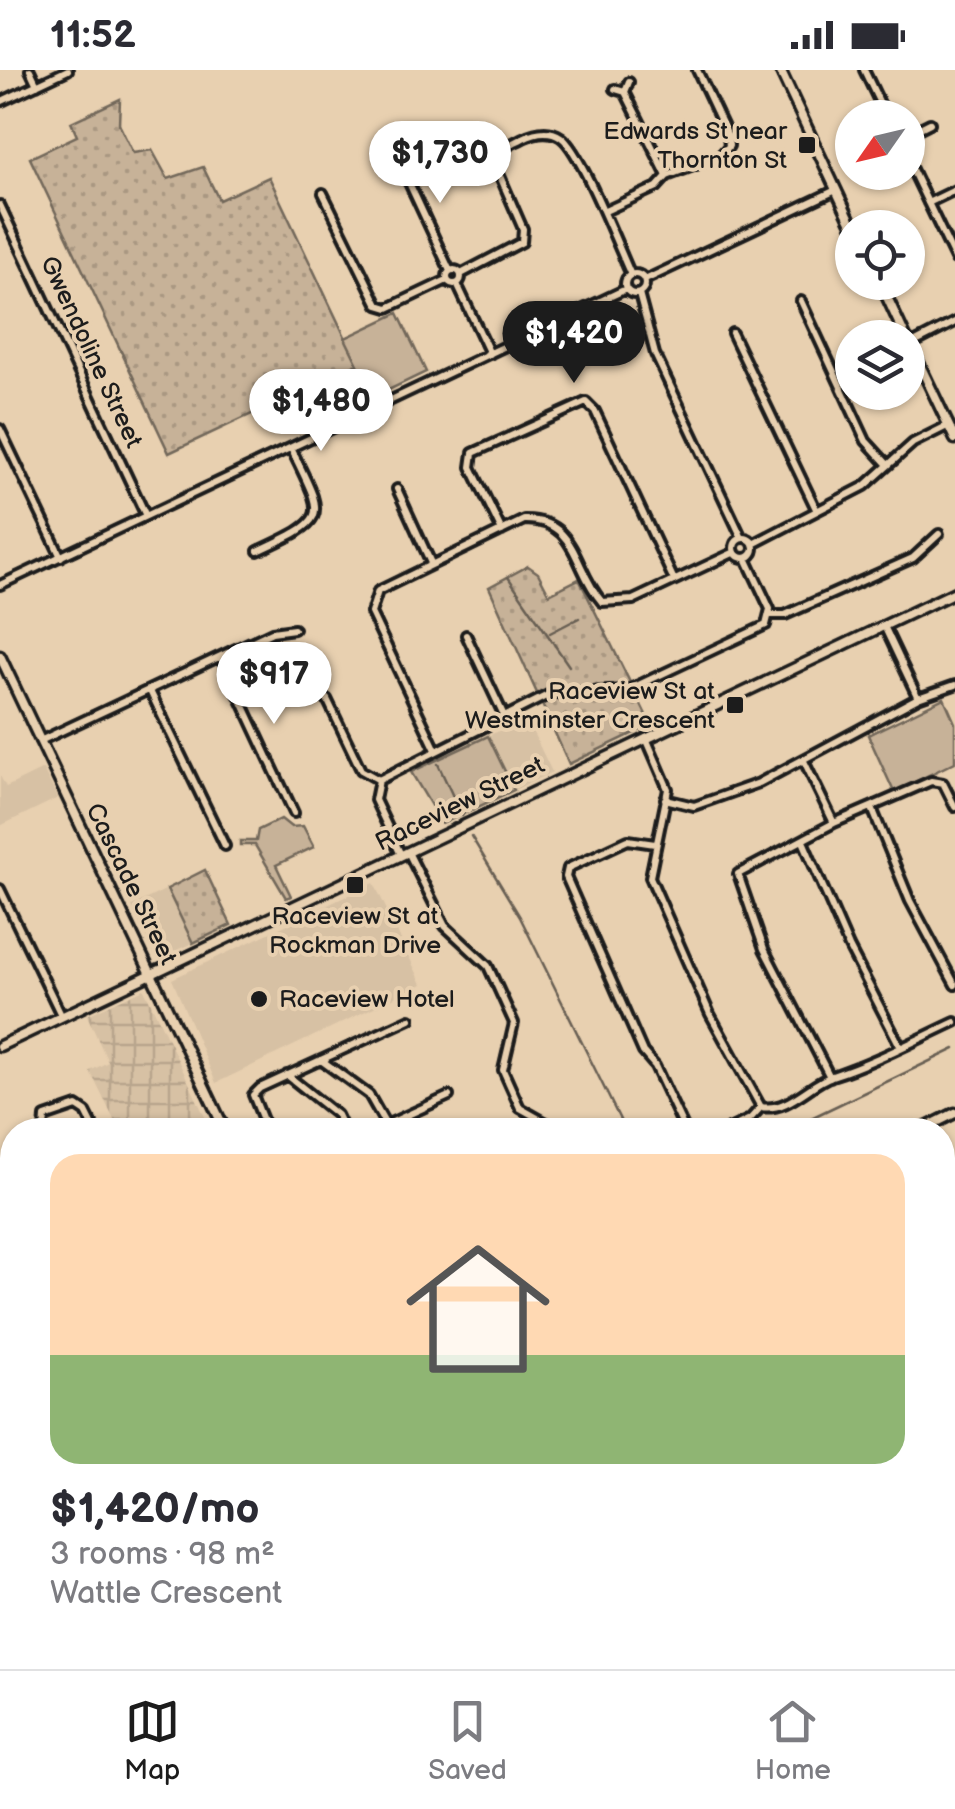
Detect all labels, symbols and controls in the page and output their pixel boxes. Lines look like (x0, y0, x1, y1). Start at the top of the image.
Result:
text: 11:52 (50, 13, 136, 58)
north arrow (835, 100, 925, 190)
map controls (835, 100, 925, 410)
place label: Edwards St near Thornton St (603, 116, 788, 176)
pin: $1,730 (359, 121, 521, 206)
text: $1,730 (391, 134, 489, 173)
marker: Edwards St near Thornton St (796, 134, 818, 156)
button: locate (835, 210, 925, 300)
street label: Gwendoline Street (33, 251, 149, 453)
pin: $1,420 (493, 301, 655, 386)
text: $1,420 (524, 314, 624, 353)
button: layers (835, 320, 925, 410)
pin: $1,480 (240, 369, 402, 454)
text: $1,480 (271, 382, 371, 421)
pin: $917 (215, 642, 333, 727)
text: $917 (239, 655, 309, 694)
place label: Raceview St at Westminster Crescent (465, 676, 715, 736)
marker: Raceview St at Westminster Crescent (724, 694, 746, 716)
street label: Raceview Street (370, 750, 550, 858)
street label: Cascade Street (79, 798, 184, 970)
marker: Raceview St at Rockman Drive (344, 874, 366, 896)
place label: Raceview St at Rockman Drive (269, 901, 441, 961)
place label: Raceview Hotel (279, 984, 455, 1015)
marker: Raceview Hotel (248, 988, 270, 1010)
icon: home (388, 1219, 568, 1399)
text: $1,420/mo (50, 1484, 259, 1535)
text: 3 rooms · 98 m² (50, 1535, 275, 1574)
text: Wattle Crescent (50, 1574, 282, 1613)
tab: Map (124, 1694, 180, 1787)
tab: Saved (428, 1694, 507, 1787)
tab: Home (755, 1694, 831, 1787)

